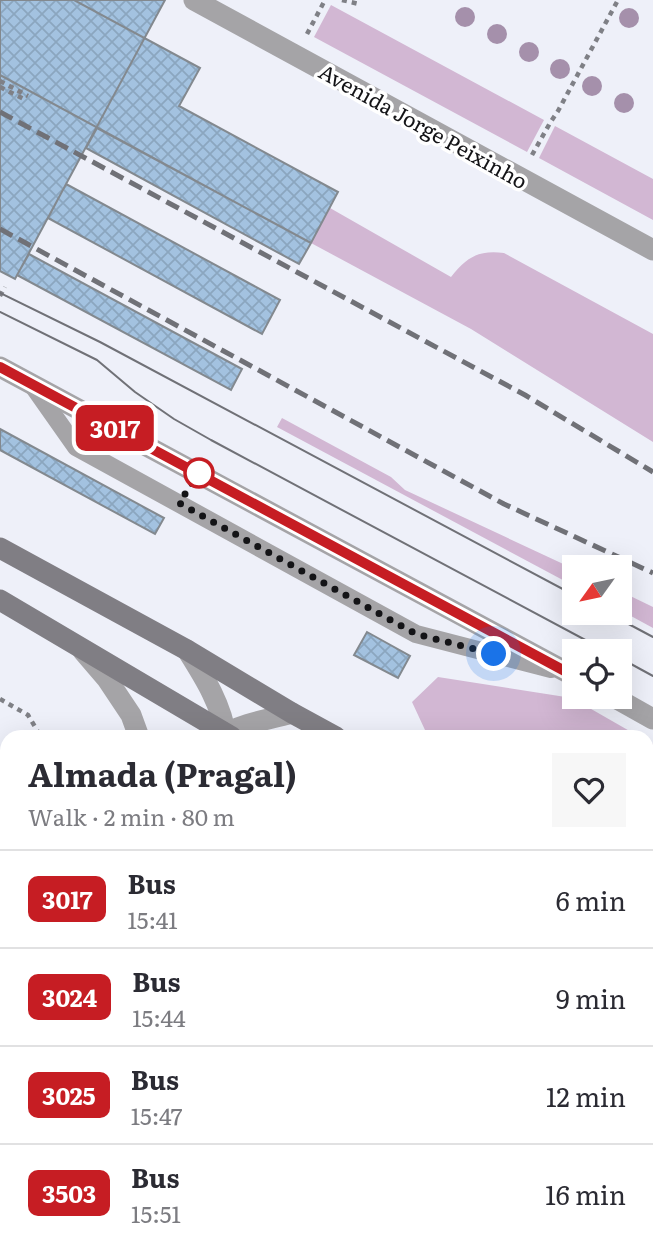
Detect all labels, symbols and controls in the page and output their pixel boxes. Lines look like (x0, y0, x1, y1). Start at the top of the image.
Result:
street label: Avenida Jorge Peixinho (314, 55, 534, 195)
line badge: 3017 (66, 405, 164, 451)
text: 3017 (90, 410, 140, 445)
unlabelled marker (184, 458, 214, 488)
north arrow (562, 555, 632, 625)
map controls (562, 555, 632, 709)
your location (476, 636, 511, 671)
button: locate (562, 639, 632, 709)
text: Almada (Pragal) (28, 748, 297, 797)
button: heart (552, 753, 626, 827)
text: Walk · 2 min · 80 m (28, 799, 235, 833)
text: Bus (127, 863, 176, 902)
text: 6 min (556, 880, 626, 919)
text: 3017 (42, 881, 92, 916)
text: 15:41 (127, 902, 178, 936)
text: Bus (132, 961, 180, 1000)
text: 9 min (556, 978, 626, 1017)
text: 3024 (42, 979, 97, 1014)
text: 15:44 (132, 1000, 186, 1034)
text: Bus (131, 1059, 179, 1098)
text: 12 min (546, 1076, 626, 1115)
text: 3025 (42, 1077, 96, 1112)
text: 15:47 (131, 1098, 182, 1132)
text: Bus (131, 1157, 179, 1196)
text: 16 min (545, 1174, 626, 1213)
text: 3503 (42, 1175, 96, 1210)
text: 15:51 (131, 1196, 181, 1230)

